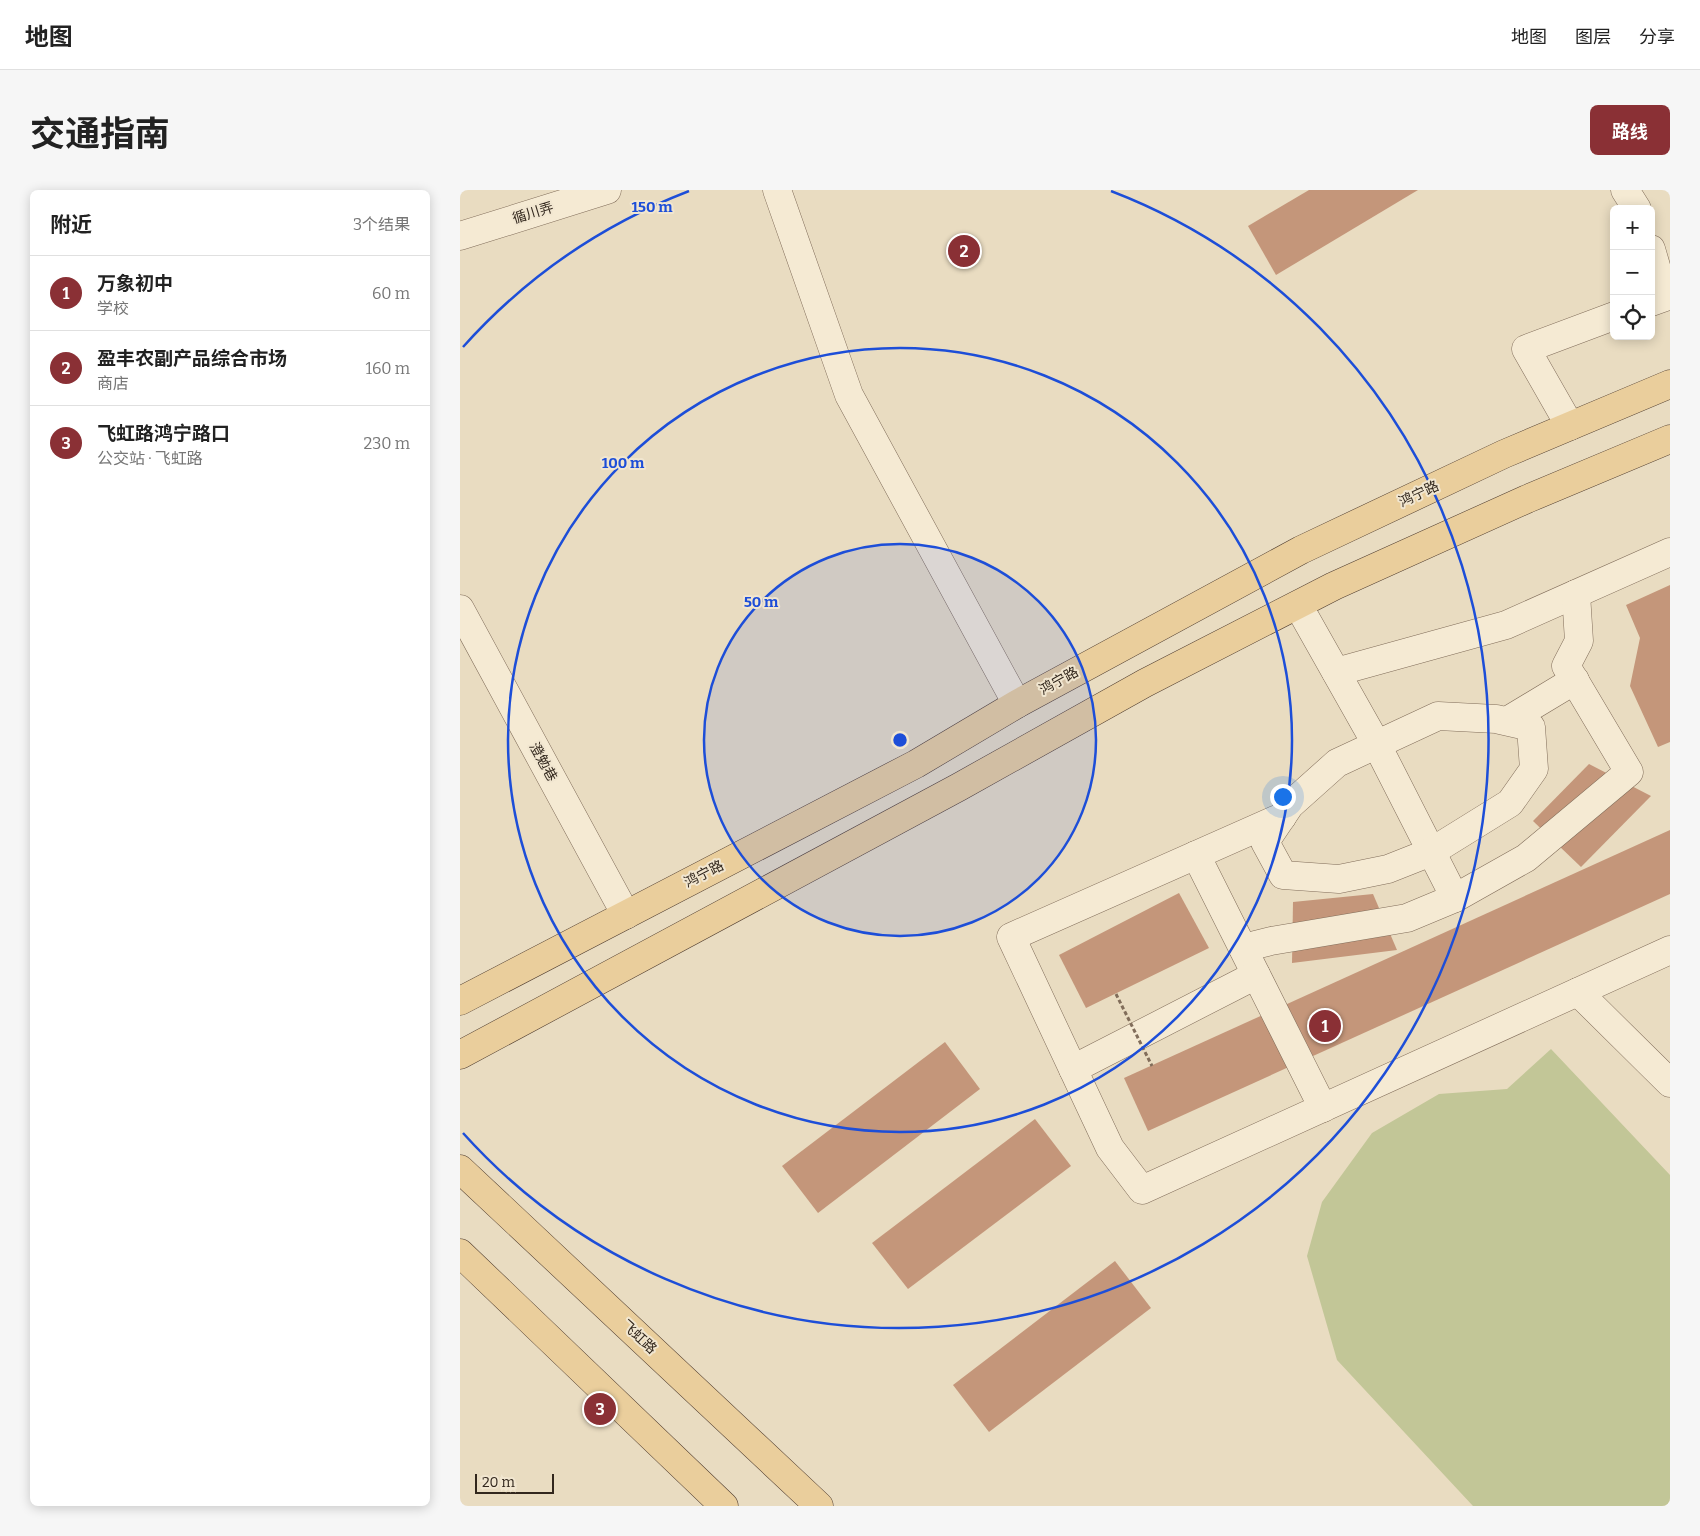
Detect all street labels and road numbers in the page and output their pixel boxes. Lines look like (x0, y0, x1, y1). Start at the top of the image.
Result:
street label: 循川弄 (510, 199, 556, 227)
street label: 鸿宁路 (1396, 477, 1442, 511)
street label: 鸿宁路 (1037, 663, 1081, 699)
street label: 澄勉巷 (525, 740, 561, 784)
street label: 鸿宁路 (681, 857, 727, 891)
street label: 飞虹路 (618, 1316, 660, 1358)

